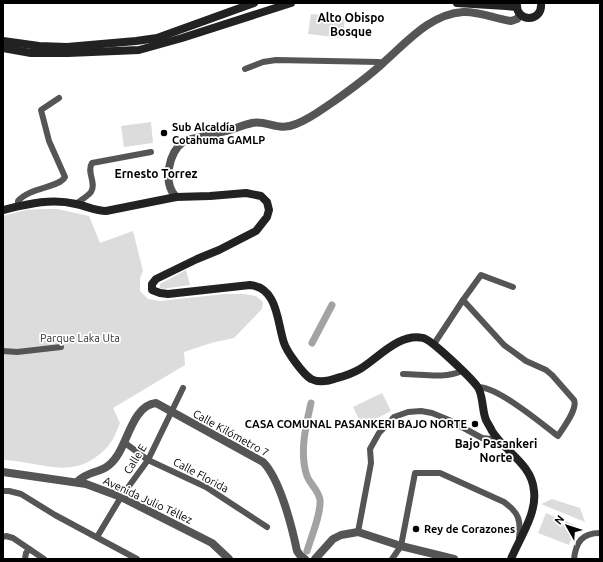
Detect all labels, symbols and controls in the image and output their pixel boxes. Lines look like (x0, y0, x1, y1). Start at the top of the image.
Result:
district label: Alto Obispo Bosque (317, 11, 385, 38)
place label: Sub Alcaldía Cotahuma GAMLP (172, 121, 265, 146)
marker: Sub Alcaldía Cotahuma GAMLP (159, 128, 169, 138)
district label: Ernesto Torrez (115, 167, 198, 180)
park label: Parque Laka Uta (40, 332, 120, 344)
street label: Calle Kilómetro 7 (191, 407, 271, 459)
place label: CASA COMUNAL PASANKERI BAJO NORTE (245, 418, 467, 430)
marker: CASA COMUNAL PASANKERI BAJO NORTE (470, 419, 480, 429)
district label: Bajo Pasankeri Norte (455, 437, 537, 464)
street label: Calle E (121, 442, 149, 476)
street label: Calle Florida (171, 455, 231, 495)
street label: Avenida Julio Téllez (102, 474, 194, 526)
north arrow (547, 506, 587, 546)
text: N (552, 513, 566, 527)
place label: Rey de Corazones (424, 523, 515, 535)
marker: Rey de Corazones (411, 524, 421, 534)

